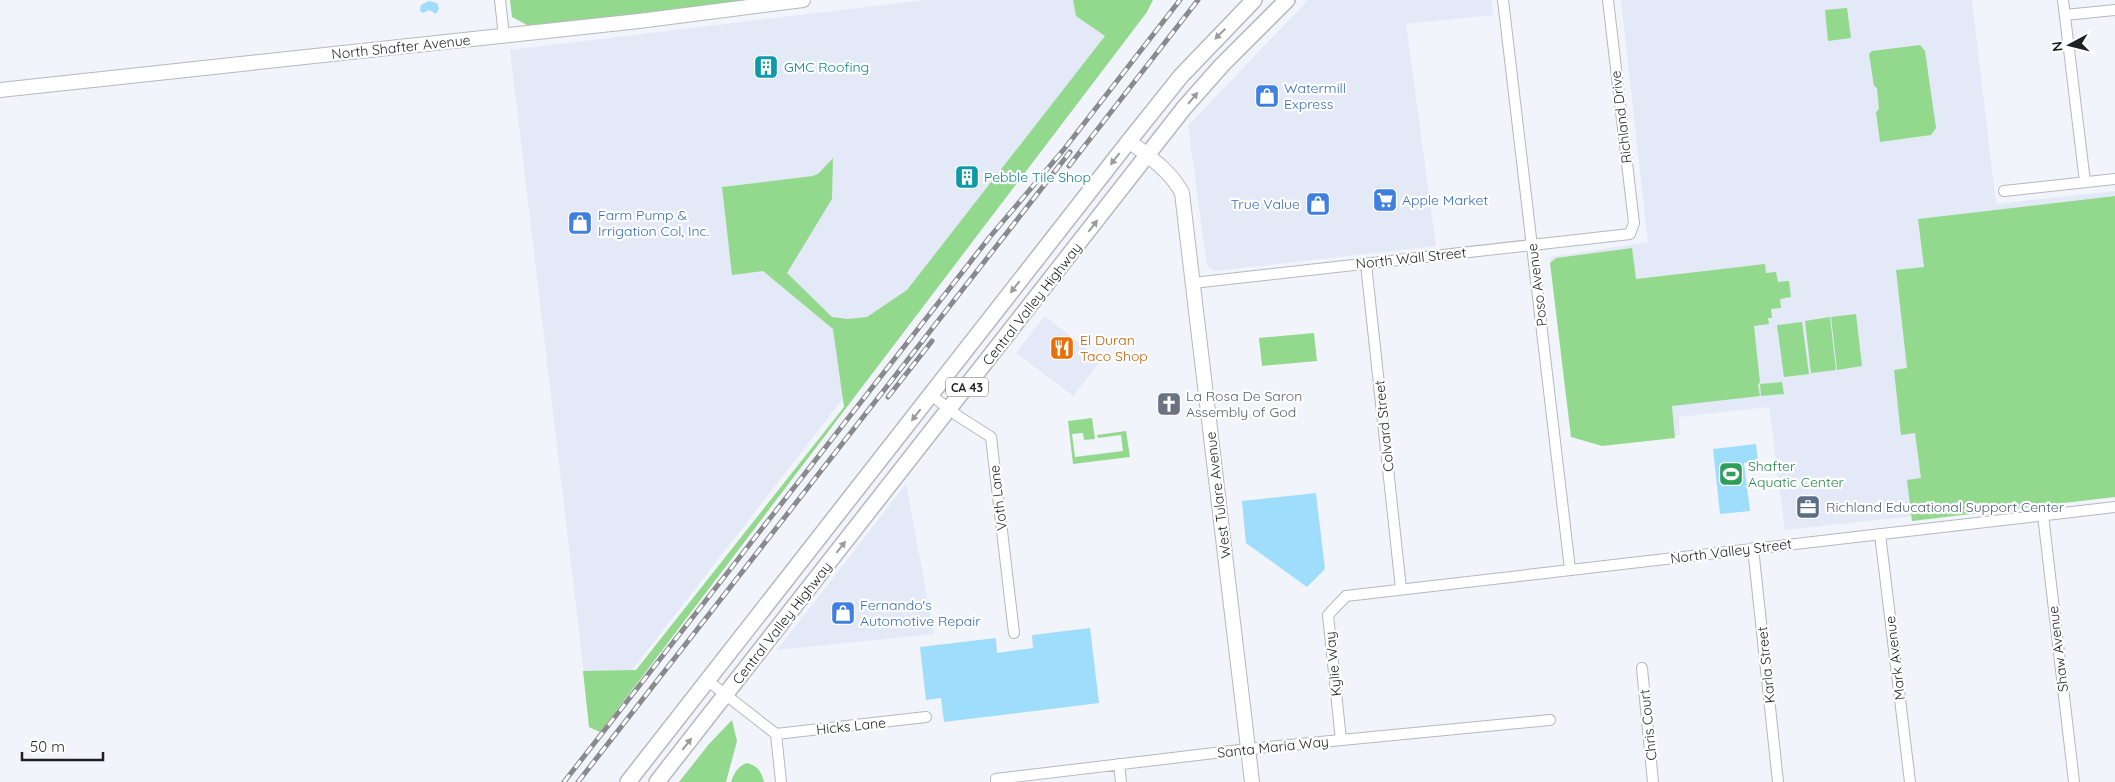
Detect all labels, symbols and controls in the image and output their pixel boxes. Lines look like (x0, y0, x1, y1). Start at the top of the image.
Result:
north arrow (2045, 20, 2095, 70)
one-way arrow (1214, 28, 1226, 40)
street label: North Shafter Avenue (331, 31, 471, 63)
text: N (2048, 40, 2067, 53)
building icon: GMC Roofing (753, 54, 779, 80)
place label: GMC Roofing (784, 58, 869, 76)
street label: Richland Drive (1606, 69, 1636, 164)
place label: Watermill Express (1284, 79, 1346, 113)
shop icon: Watermill Express (1254, 83, 1280, 109)
one-way arrow (1187, 92, 1198, 104)
one-way arrow (1110, 152, 1121, 165)
building icon: Pebble Tile Shop (954, 164, 980, 190)
place label: Pebble Tile Shop (984, 168, 1091, 186)
supermarket icon: Apple Market (1372, 187, 1398, 213)
shop icon: True Value (1305, 191, 1331, 217)
place label: Apple Market (1402, 191, 1488, 209)
place label: True Value (1231, 195, 1300, 213)
place label: Farm Pump & Irrigation Col, Inc. (598, 206, 709, 240)
shop icon: Farm Pump & Irrigation Col, Inc. (567, 210, 593, 236)
one-way arrow (1087, 220, 1098, 233)
street label: Central Valley Highway (978, 239, 1086, 369)
street label: Poso Avenue (1523, 242, 1551, 327)
street label: North Wall Street (1355, 243, 1467, 273)
one-way arrow (1010, 280, 1021, 293)
place label: El Duran Taco Shop (1080, 331, 1148, 365)
restaurant icon: El Duran Taco Shop (1049, 335, 1075, 361)
road number: CA 43 (946, 378, 988, 397)
street label: Colvard Street (1370, 379, 1398, 473)
place label: La Rosa De Saron Assembly of God (1186, 387, 1302, 421)
church icon: La Rosa De Saron Assembly of God (1156, 391, 1182, 417)
one-way arrow (910, 408, 921, 421)
street label: West Tulare Avenue (1201, 431, 1235, 559)
place label: Shafter Aquatic Center (1748, 457, 1845, 491)
sports icon: Shafter Aquatic Center (1718, 461, 1744, 487)
street label: Voth Lane (985, 464, 1011, 532)
office icon: Richland Educational Support Center (1795, 494, 1821, 520)
place label: Richland Educational Support Center (1826, 498, 2065, 516)
street label: North Valley Street (1669, 535, 1793, 567)
one-way arrow (836, 541, 847, 554)
street label: Central Valley Highway (728, 558, 836, 688)
place label: Fernando's Automotive Repair (860, 596, 981, 630)
shop icon: Fernando's Automotive Repair (830, 600, 856, 626)
street label: Shaw Avenue (2044, 605, 2072, 693)
street label: Mark Avenue (1881, 615, 1909, 701)
street label: Karla Street (1753, 625, 1779, 704)
street label: Kylie Way (1321, 631, 1345, 697)
street label: Chris Court (1635, 688, 1661, 762)
street label: Hicks Lane (815, 713, 887, 739)
scale bar (22, 730, 104, 762)
street label: Santa Maria Way (1216, 732, 1330, 762)
text: 50 m (30, 737, 65, 756)
one-way arrow (682, 737, 693, 750)

